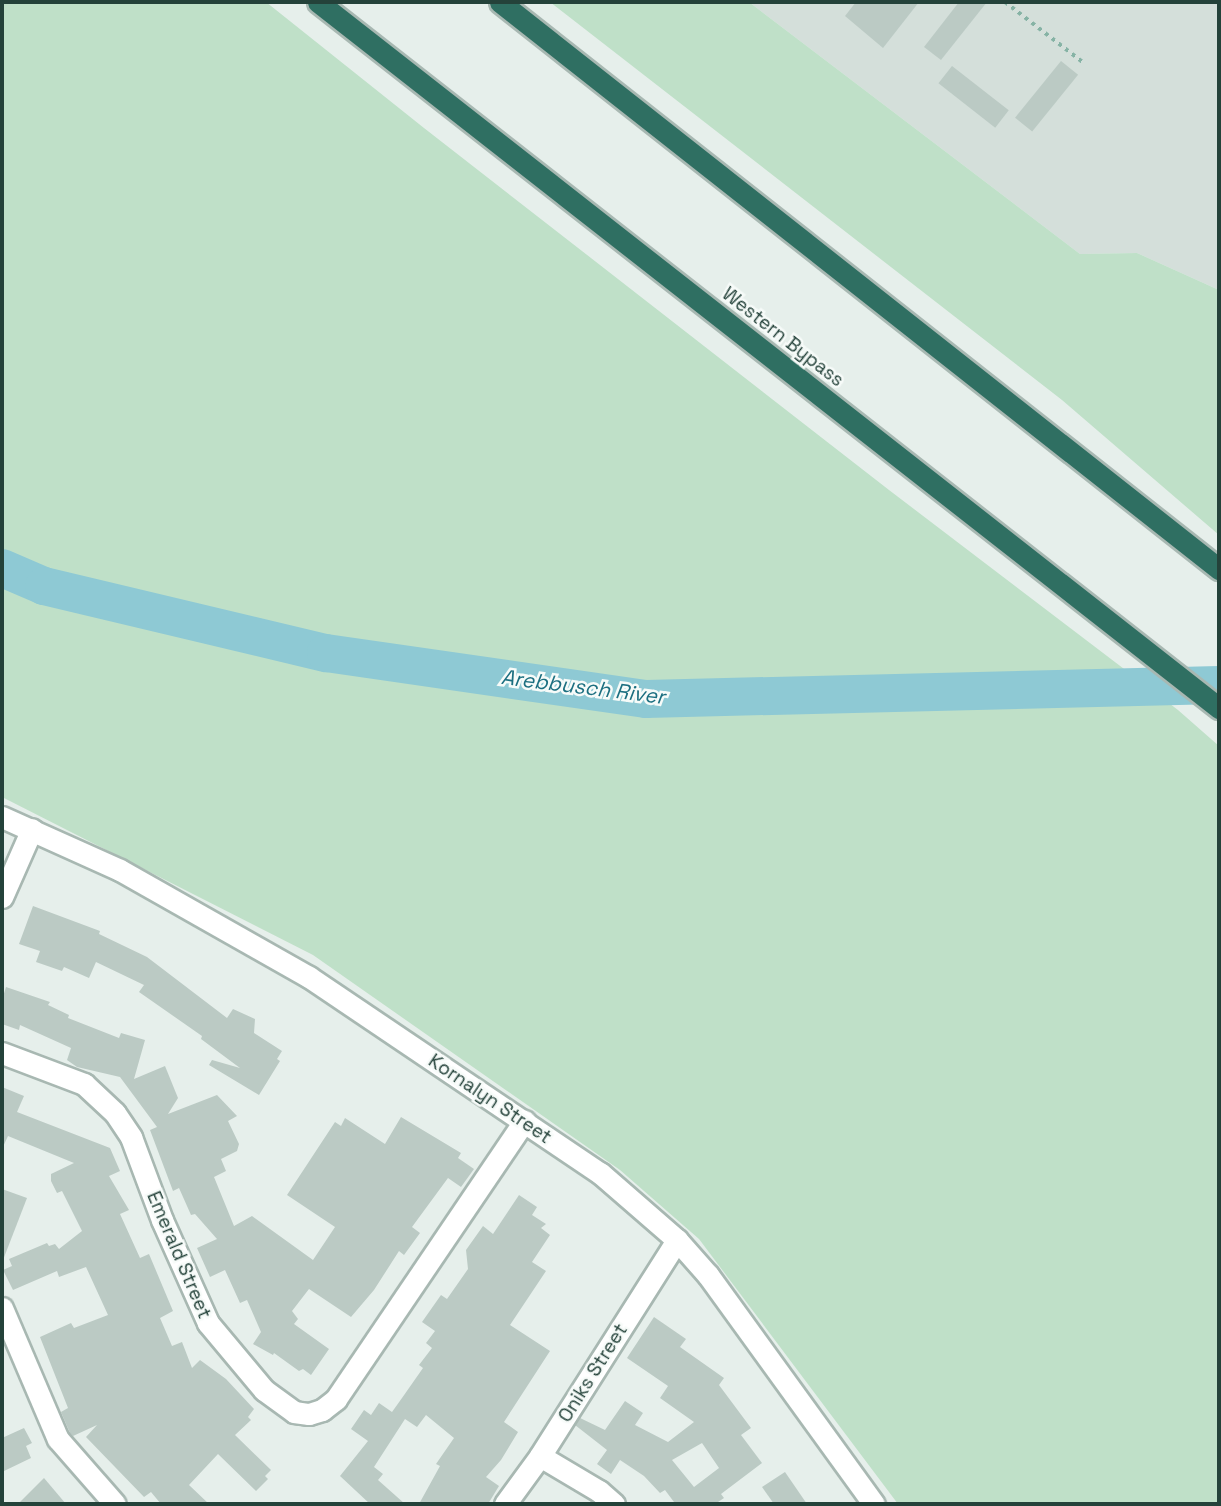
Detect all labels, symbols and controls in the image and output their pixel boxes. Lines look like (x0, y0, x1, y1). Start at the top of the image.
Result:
street label: Western Bypass (718, 282, 848, 392)
water label: Arebbusch River (500, 664, 666, 710)
street label: Kornalyn Street (424, 1049, 556, 1149)
street label: Emerald Street (142, 1188, 216, 1322)
street label: Oniks Street (554, 1319, 632, 1427)

